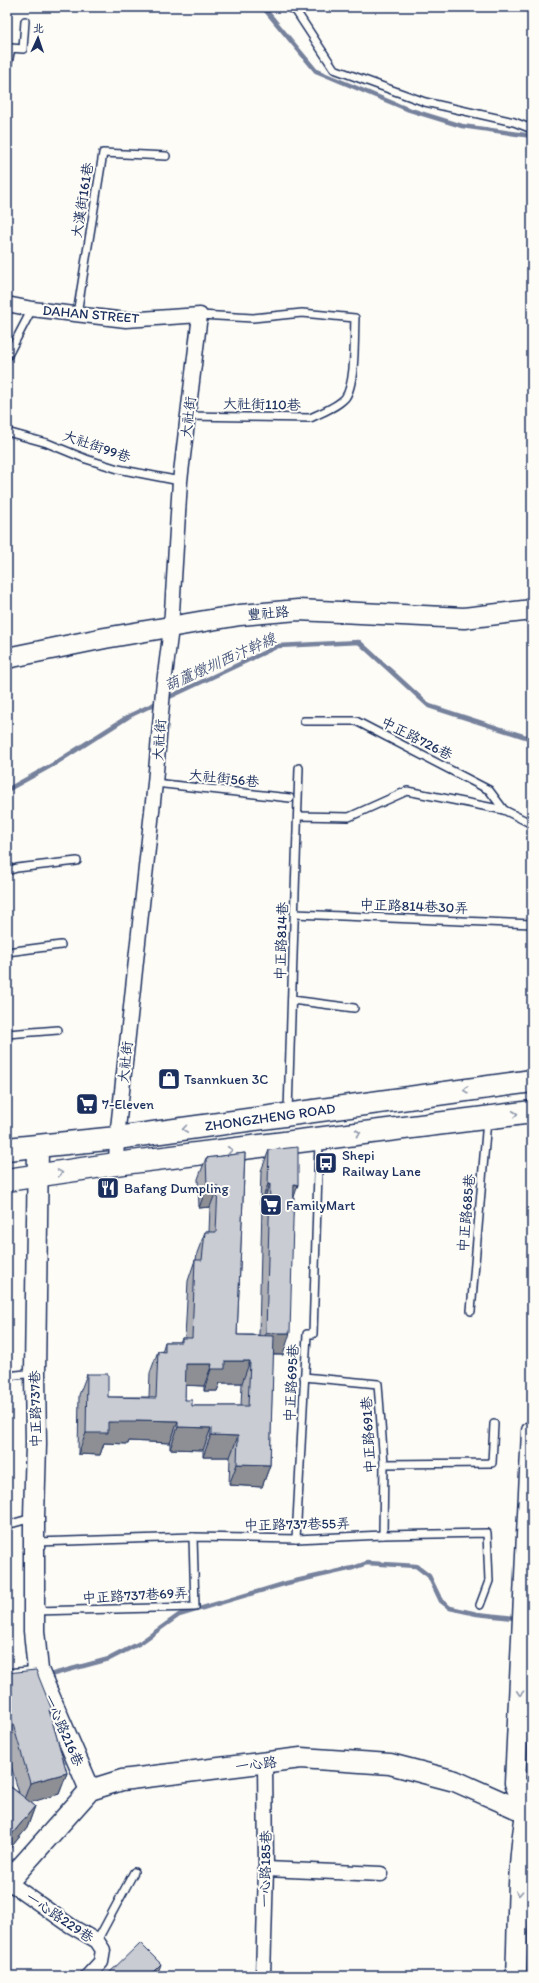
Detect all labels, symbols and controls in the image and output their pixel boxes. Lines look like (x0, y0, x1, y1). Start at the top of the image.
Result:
north arrow (18, 18, 58, 58)
text: 北 (33, 22, 44, 35)
street label: 大漢街161巷 (68, 160, 97, 239)
street label: DAHAN STREET (42, 302, 140, 327)
street label: 大社街 (178, 395, 199, 439)
street label: 大社街110巷 (223, 395, 302, 414)
street label: 大社街99巷 (61, 427, 134, 466)
street label: 豐社路 (246, 603, 290, 624)
water label: 葫蘆燉圳西汴幹線 (162, 629, 279, 695)
street label: 中正路726巷 (378, 713, 456, 764)
street label: 大社街 (150, 718, 169, 762)
street label: 大社街56巷 (188, 766, 261, 791)
street label: 中正路814巷30弄 (359, 896, 469, 917)
street label: 中正路814巷 (272, 900, 291, 981)
street label: 大社街 (115, 1040, 136, 1084)
shop icon: Tsannkuen 3C (156, 1066, 182, 1092)
place label: Tsannkuen 3C (184, 1071, 268, 1088)
one-way arrow (463, 1085, 469, 1094)
supermarket icon: 7-Eleven (74, 1091, 100, 1117)
place label: 7-Eleven (102, 1096, 154, 1113)
street label: ZHONGZHENG ROAD (204, 1100, 336, 1135)
one-way arrow (512, 1110, 518, 1119)
one-way arrow (182, 1124, 189, 1133)
one-way arrow (355, 1129, 361, 1138)
one-way arrow (227, 1146, 233, 1155)
place label: Shepi Railway Lane (342, 1147, 421, 1180)
bus stop icon: Shepi Railway Lane (313, 1150, 339, 1176)
one-way arrow (56, 1169, 63, 1178)
street label: 中正路685巷 (455, 1172, 478, 1253)
restaurant icon: Bafang Dumpling (95, 1175, 121, 1201)
place label: Bafang Dumpling (124, 1180, 229, 1197)
supermarket icon: FamilyMart (258, 1192, 284, 1218)
place label: FamilyMart (286, 1197, 355, 1214)
street label: 中正路695巷 (281, 1343, 302, 1422)
street label: 中正路737巷 (26, 1369, 45, 1448)
street label: 中正路691巷 (358, 1395, 379, 1474)
street label: 中正路737巷55弄 (244, 1515, 350, 1534)
street label: 中正路737巷69弄 (82, 1584, 189, 1607)
one-way arrow (515, 1690, 524, 1696)
street label: 一心路216巷 (40, 1691, 87, 1770)
street label: 一心路 (234, 1754, 278, 1775)
street label: 一心路185巷 (256, 1829, 275, 1908)
street label: 一心路229巷 (23, 1889, 98, 1947)
one-way arrow (515, 1890, 524, 1896)

